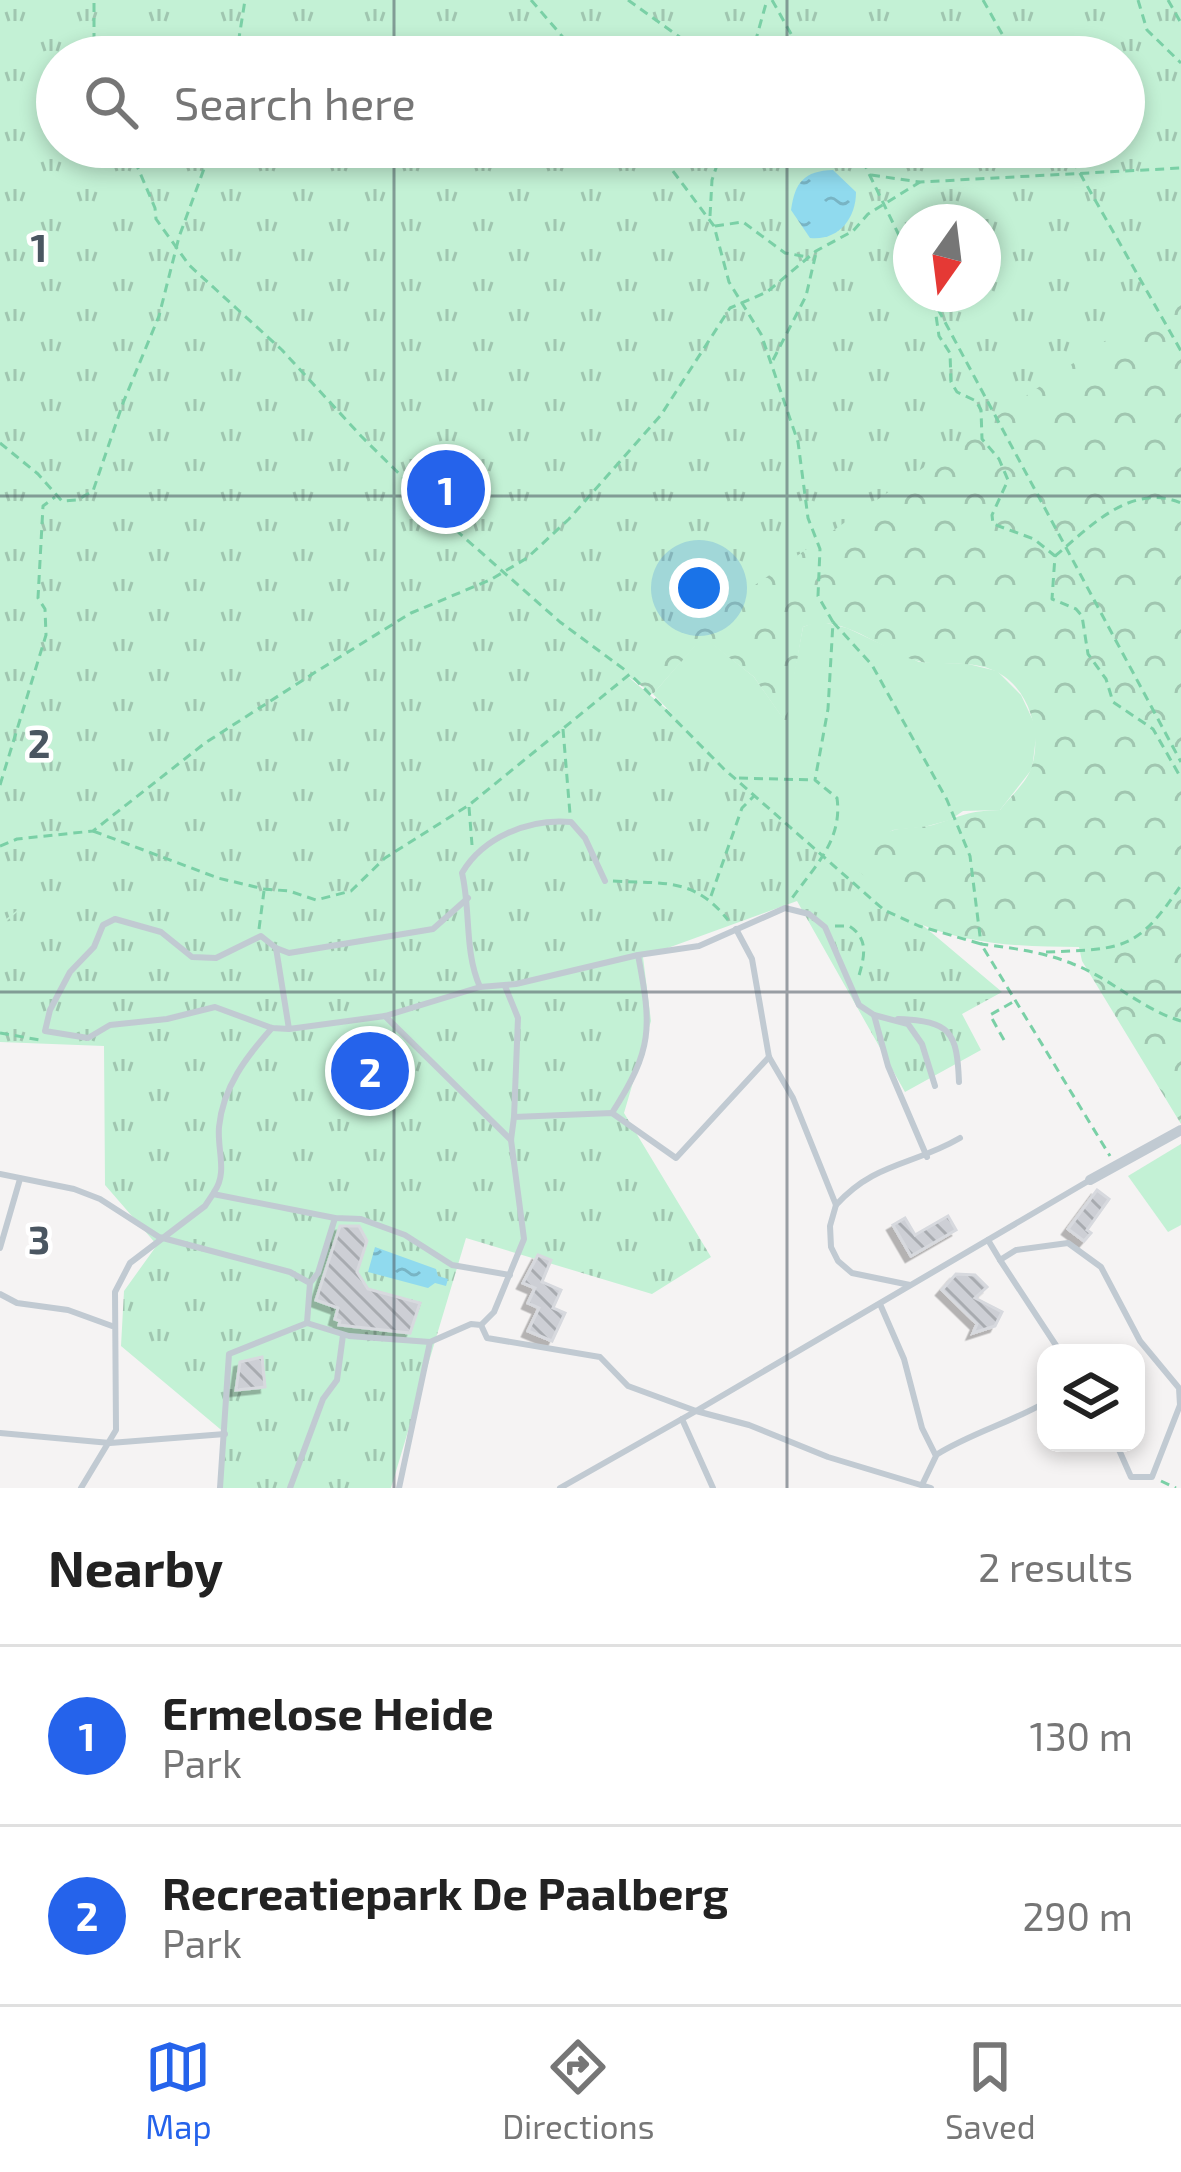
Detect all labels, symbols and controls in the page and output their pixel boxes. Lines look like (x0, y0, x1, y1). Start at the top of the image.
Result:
search box (36, 36, 1145, 168)
icon: search (78, 69, 144, 135)
text: Search here (174, 75, 416, 129)
north arrow (893, 204, 1001, 312)
text: 1 (31, 223, 47, 270)
pin: 1 (407, 444, 485, 534)
your location (669, 558, 729, 618)
text: 2 (28, 719, 50, 766)
pin: 2 (331, 1026, 409, 1116)
text: 3 (28, 1215, 50, 1262)
map controls (1037, 1344, 1145, 1452)
button: layers (1037, 1344, 1145, 1452)
text: Nearby (48, 1536, 223, 1597)
text: 2 results (978, 1543, 1133, 1590)
text: Ermelose Heide (162, 1685, 494, 1739)
text: 1 (79, 1712, 95, 1759)
text: 130 m (1029, 1712, 1133, 1759)
text: Park (162, 1739, 242, 1786)
text: Recreatiepark De Paalberg (162, 1865, 729, 1919)
text: 2 (76, 1892, 98, 1939)
text: 290 m (1022, 1892, 1133, 1939)
text: Park (162, 1919, 242, 1966)
tab: Map (145, 2034, 212, 2146)
tab: Directions (502, 2034, 654, 2146)
tab: Saved (945, 2034, 1036, 2146)

